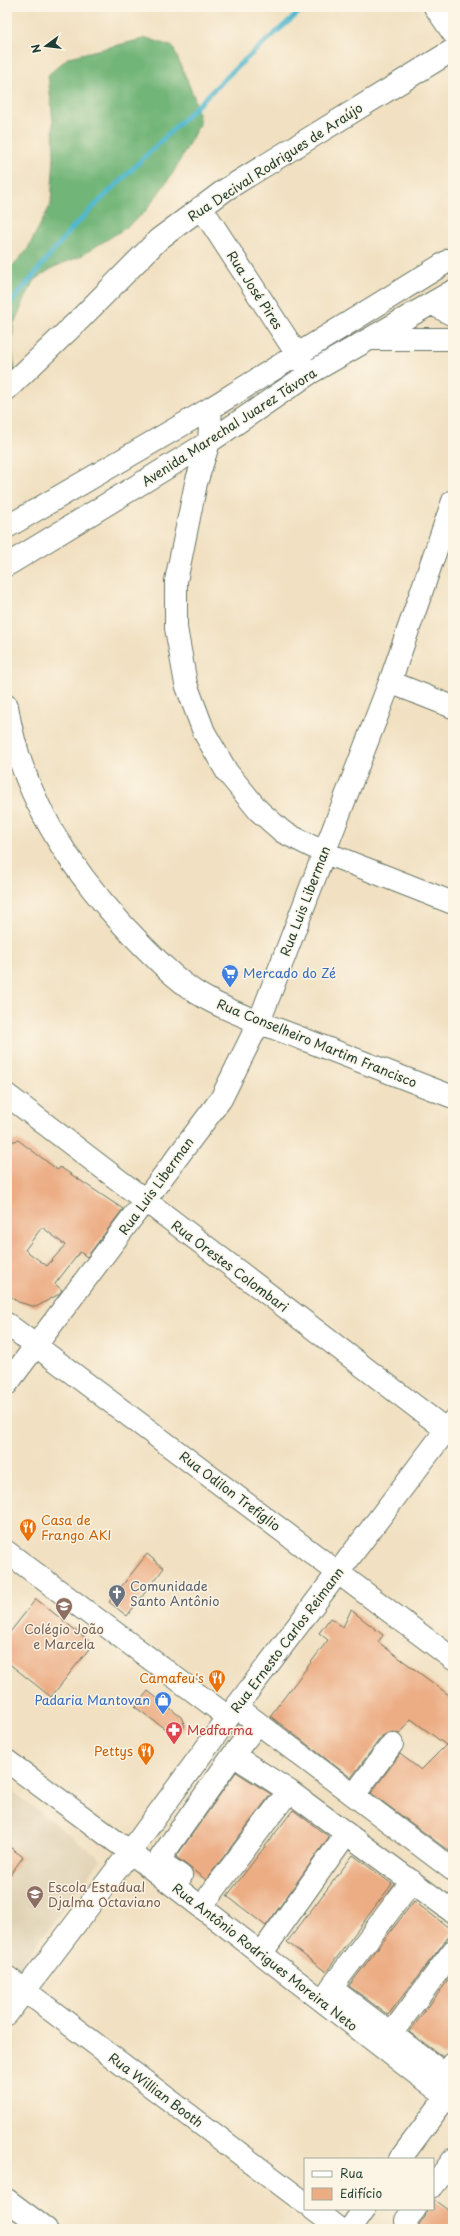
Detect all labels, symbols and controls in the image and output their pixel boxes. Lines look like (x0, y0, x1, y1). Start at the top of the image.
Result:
north arrow (26, 26, 66, 66)
text: N (26, 42, 45, 55)
street label: Rua Decival Rodrigues de Araújo (183, 98, 366, 225)
street label: Rua José Pires (223, 247, 288, 333)
street label: Avenida Marechal Juarez Távora (137, 363, 320, 490)
street label: Rua Luis Liberman (275, 843, 334, 959)
supermarket icon: Mercado do Zé (220, 963, 240, 988)
place label: Mercado do Zé (243, 963, 336, 982)
street label: Rua Conselheiro Martim Francisco (214, 994, 420, 1091)
street label: Rua Luis Liberman (114, 1133, 198, 1238)
street label: Rua Orestes Colombari (168, 1215, 293, 1316)
street label: Rua Odilon Trefíglio (176, 1446, 285, 1535)
place label: Casa de Frango AKI (41, 1510, 112, 1544)
restaurant icon: Casa de Frango AKI (18, 1517, 38, 1542)
street label: Rua Ernesto Carlos Reimann (226, 1563, 348, 1716)
place label: Comunidade Santo Antônio (130, 1576, 219, 1610)
church icon: Comunidade Santo Antônio (107, 1583, 127, 1608)
school or university icon: Colégio João e Marcela (54, 1596, 74, 1621)
place label: Colégio João e Marcela (24, 1619, 104, 1653)
place label: Camafeu's (139, 1668, 204, 1687)
restaurant icon: Camafeu's (207, 1668, 227, 1693)
place label: Padaria Mantovan (34, 1690, 150, 1709)
shop icon: Padaria Mantovan (153, 1690, 173, 1715)
pharmacy icon: Medfarma (164, 1720, 184, 1745)
place label: Medfarma (187, 1720, 254, 1739)
place label: Pettys (94, 1741, 133, 1760)
restaurant icon: Pettys (136, 1741, 156, 1766)
place label: Escola Estadual Djalma Octaviano (48, 1877, 161, 1911)
street label: Rua Antônio Rodrigues Moreira Neto (169, 1878, 362, 2035)
school or university icon: Escola Estadual Djalma Octaviano (25, 1884, 45, 1909)
street label: Rua Willian Booth (105, 2048, 208, 2132)
legend (304, 2158, 434, 2210)
text: Rua (340, 2164, 364, 2182)
text: Edifício (340, 2184, 382, 2202)

